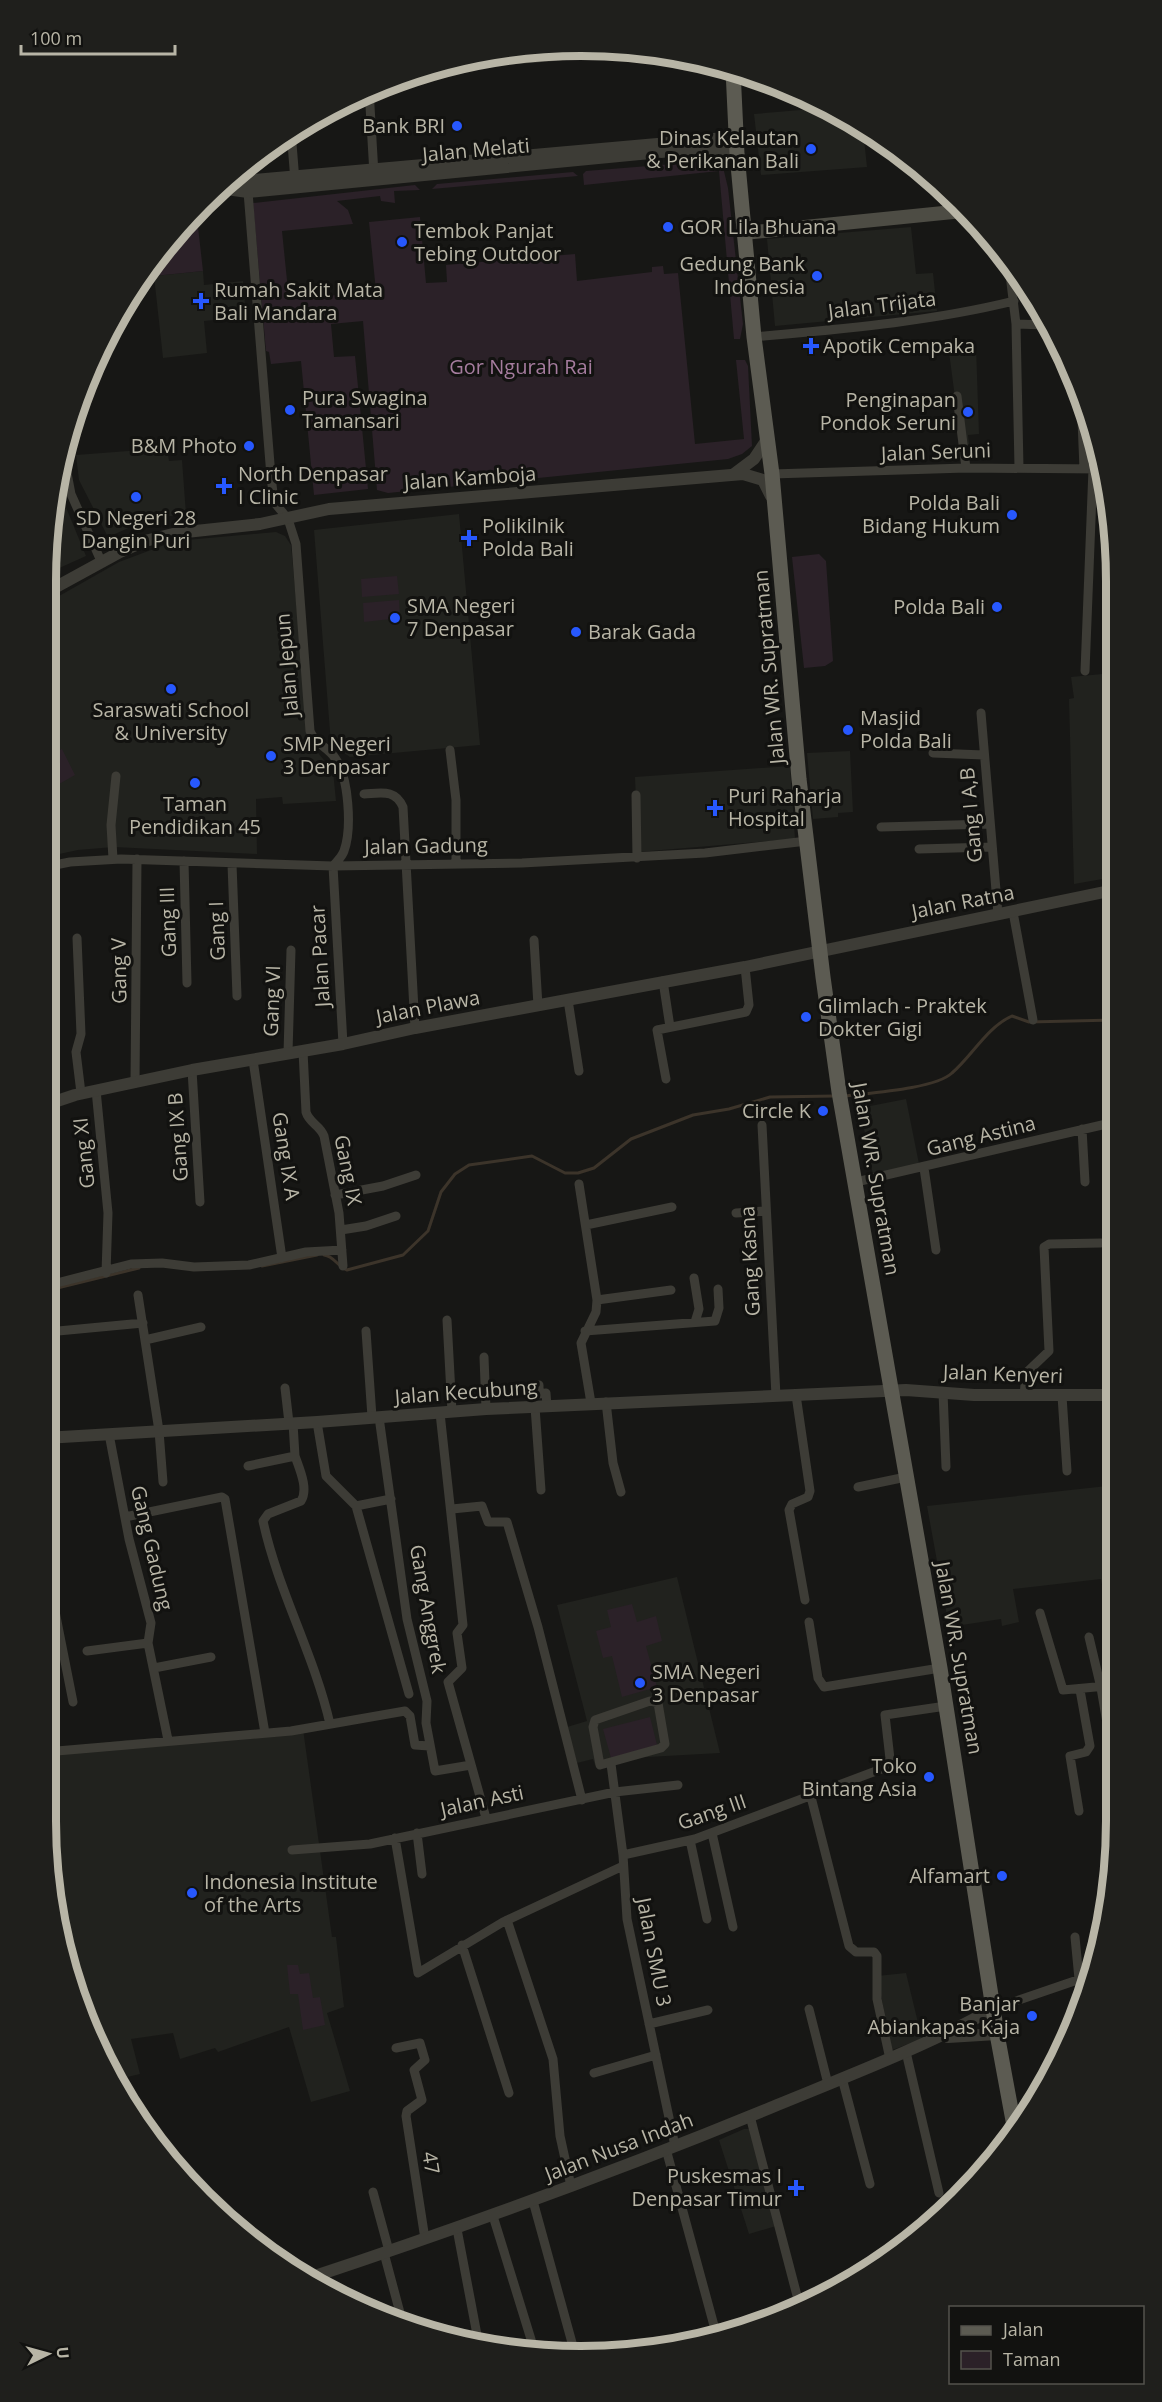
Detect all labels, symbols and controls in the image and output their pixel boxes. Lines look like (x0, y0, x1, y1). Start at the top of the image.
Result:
scale bar (21, 18, 176, 56)
text: 100 m (30, 26, 82, 50)
place label: Bank BRI (362, 112, 445, 139)
marker: Bank BRI (450, 119, 464, 133)
place label: Dinas Kelautan & Perikanan Bali (646, 124, 799, 174)
street label: Jalan Melati (419, 131, 531, 168)
marker: Dinas Kelautan & Perikanan Bali (804, 142, 818, 156)
place label: GOR Lila Bhuana (680, 213, 836, 240)
place label: Tembok Panjat Tebing Outdoor (414, 217, 561, 267)
marker: GOR Lila Bhuana (661, 220, 675, 234)
marker: Tembok Panjat Tebing Outdoor (395, 235, 409, 249)
place label: Gedung Bank Indonesia (680, 250, 805, 300)
marker: Gedung Bank Indonesia (810, 269, 824, 283)
place label: Rumah Sakit Mata Bali Mandara (214, 276, 383, 326)
street label: Jalan Trijata (824, 284, 938, 325)
marker: Rumah Sakit Mata Bali Mandara (192, 292, 210, 310)
place label: Apotik Cempaka (823, 332, 975, 359)
marker: Apotik Cempaka (804, 339, 818, 353)
park label: Gor Ngurah Rai (449, 353, 593, 380)
place label: Pura Swagina Tamansari (302, 384, 428, 434)
place label: Penginapan Pondok Seruni (820, 386, 956, 436)
marker: Pura Swagina Tamansari (283, 403, 297, 417)
marker: Penginapan Pondok Seruni (961, 405, 975, 419)
place label: B&M Photo (131, 432, 237, 459)
street label: Jalan Seruni (879, 436, 991, 467)
marker: B&M Photo (242, 439, 256, 453)
street label: Jalan Kamboja (401, 459, 537, 496)
place label: North Denpasar I Clinic (238, 460, 388, 510)
marker: North Denpasar I Clinic (215, 477, 233, 495)
place label: Polda Bali Bidang Hukum (862, 489, 1000, 539)
marker: SD Negeri 28 Dangin Puri (129, 490, 143, 504)
place label: SD Negeri 28 Dangin Puri (76, 504, 196, 554)
marker: Polda Bali Bidang Hukum (1005, 508, 1019, 522)
place label: Polikilnik Polda Bali (482, 512, 574, 562)
marker: Polikilnik Polda Bali (460, 529, 478, 547)
street label: Jalan WR. Supratman (747, 569, 791, 767)
place label: SMA Negeri 7 Denpasar (407, 592, 515, 642)
place label: Polda Bali (893, 593, 985, 620)
marker: Polda Bali (990, 600, 1004, 614)
marker: SMA Negeri 7 Denpasar (388, 611, 402, 625)
street label: Jalan Jepun (269, 612, 305, 720)
place label: Barak Gada (588, 618, 696, 645)
marker: Barak Gada (569, 625, 583, 639)
marker: Saraswati School & University (164, 682, 178, 696)
place label: Saraswati School & University (93, 696, 249, 746)
place label: Masjid Polda Bali (860, 704, 952, 754)
marker: Masjid Polda Bali (841, 723, 855, 737)
place label: SMP Negeri 3 Denpasar (283, 730, 391, 780)
marker: SMP Negeri 3 Denpasar (264, 749, 278, 763)
street label: Gang I A,B (953, 766, 988, 864)
marker: Taman Pendidikan 45 (188, 776, 202, 790)
place label: Puri Raharja Hospital (728, 782, 842, 832)
place label: Taman Pendidikan 45 (129, 790, 261, 840)
marker: Puri Raharja Hospital (706, 799, 724, 817)
street label: Jalan Gadung (362, 831, 488, 860)
street label: Jalan Ratna (907, 878, 1017, 925)
street label: Gang III (153, 886, 182, 958)
street label: Gang I (202, 901, 231, 961)
street label: Jalan Pacar (303, 904, 336, 1010)
street label: Gang V (104, 938, 133, 1004)
street label: Gang VI (257, 965, 286, 1037)
street label: Jalan Plawa (372, 983, 482, 1030)
place label: Glimlach - Praktek Dokter Gigi (818, 992, 987, 1042)
marker: Glimlach - Praktek Dokter Gigi (799, 1010, 813, 1024)
street label: Jalan WR. Supratman (846, 1079, 907, 1277)
street label: Gang IX B (161, 1092, 194, 1182)
place label: Circle K (742, 1097, 812, 1124)
marker: Circle K (816, 1104, 830, 1118)
street label: Gang Astina (923, 1109, 1038, 1162)
street label: Gang IX A (266, 1110, 307, 1202)
street label: Gang XI (66, 1116, 101, 1190)
street label: Gang IX (328, 1132, 369, 1208)
street label: Gang Kasna (733, 1205, 766, 1317)
street label: Jalan Kenyeri (940, 1358, 1064, 1389)
street label: Jalan Kecubung (392, 1373, 538, 1410)
street label: Gang Gadung (125, 1483, 180, 1613)
street label: Gang Anggrek (404, 1542, 453, 1676)
street label: Jalan WR. Supratman (929, 1558, 990, 1756)
place label: SMA Negeri 3 Denpasar (652, 1658, 760, 1708)
marker: SMA Negeri 3 Denpasar (633, 1676, 647, 1690)
place label: Toko Bintang Asia (802, 1752, 917, 1802)
marker: Toko Bintang Asia (922, 1770, 936, 1784)
street label: Jalan Asti (436, 1779, 526, 1823)
street label: Gang III (674, 1787, 750, 1836)
place label: Alfamart (910, 1862, 990, 1889)
place label: Indonesia Institute of the Arts (204, 1868, 378, 1918)
marker: Alfamart (995, 1869, 1009, 1883)
marker: Indonesia Institute of the Arts (185, 1886, 199, 1900)
street label: Jalan SMU 3 (630, 1893, 678, 2009)
place label: Banjar Abiankapas Kaja (867, 1990, 1020, 2040)
marker: Banjar Abiankapas Kaja (1025, 2009, 1039, 2023)
street label: Jalan Nusa Indah (539, 2106, 697, 2188)
street label: 47 (416, 2150, 447, 2176)
place label: Puskesmas I Denpasar Timur (632, 2162, 782, 2212)
marker: Puskesmas I Denpasar Timur (787, 2179, 805, 2197)
legend (949, 2306, 1144, 2384)
text: Jalan (1001, 2317, 1043, 2341)
north arrow (18, 2324, 78, 2384)
text: U (51, 2346, 74, 2360)
text: Taman (1003, 2347, 1061, 2371)

